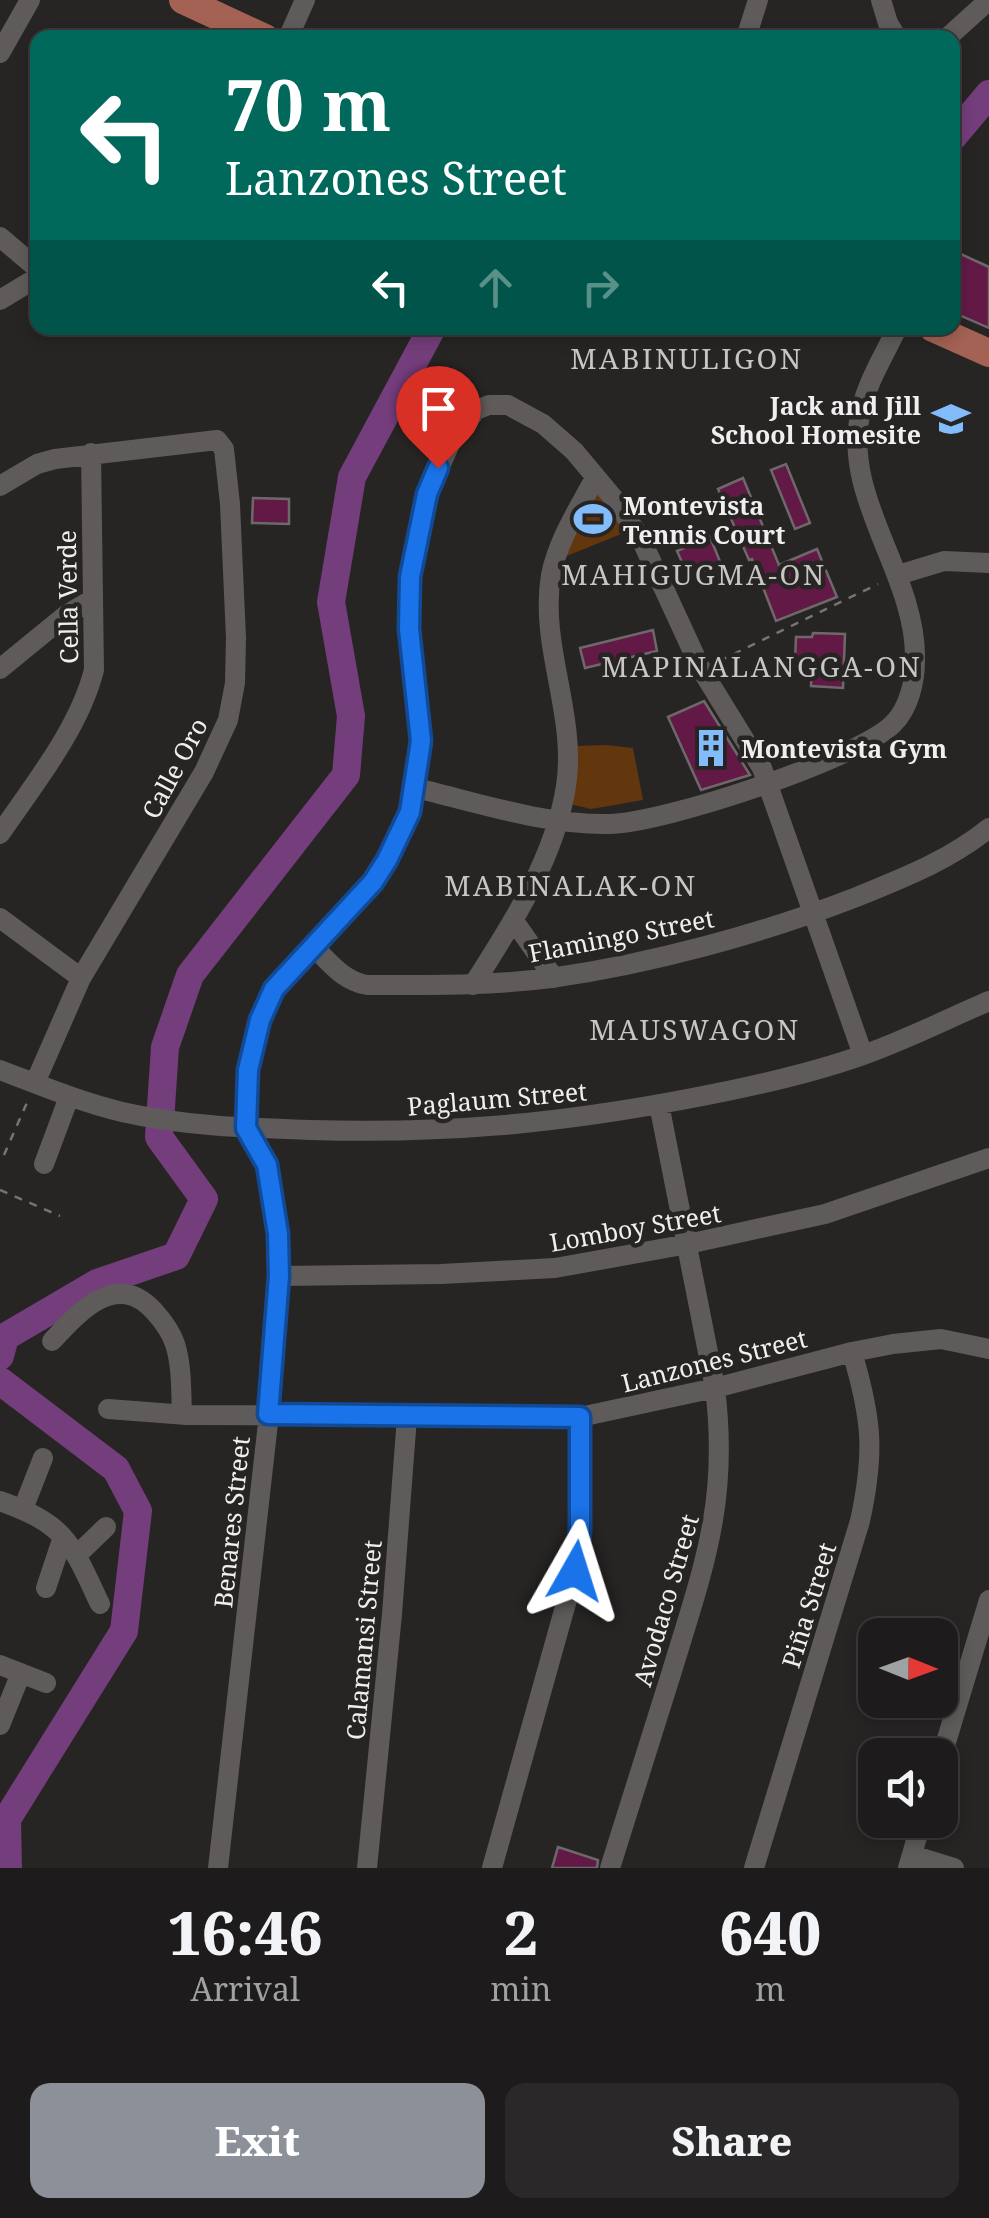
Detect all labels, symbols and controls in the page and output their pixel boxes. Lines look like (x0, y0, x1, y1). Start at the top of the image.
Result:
text: 70 m (225, 56, 391, 152)
icon: left (60, 70, 190, 200)
text: Lanzones Street (225, 147, 567, 208)
icon: left (363, 260, 418, 315)
icon: ahead (468, 260, 523, 315)
icon: right (573, 260, 628, 315)
district label: MABINULIGON (570, 339, 804, 377)
pin (396, 366, 481, 469)
icon: arrive (411, 381, 466, 436)
place label: Jack and Jill School Homesite (711, 388, 921, 451)
school or university icon: Jack and Jill School Homesite (930, 398, 972, 440)
place label: Montevista Tennis Court (623, 488, 785, 551)
sports icon: Montevista Tennis Court (572, 498, 614, 540)
street label: Cella Verde (49, 530, 85, 664)
district label: MAHIGUGMA-ON (561, 555, 827, 593)
district label: MAPINALANGGA-ON (602, 647, 922, 685)
street label: Calle Oro (133, 712, 215, 824)
building icon: Montevista Gym (690, 727, 732, 769)
place label: Montevista Gym (741, 731, 948, 765)
district label: MABINALAK-ON (444, 866, 698, 904)
street label: Flamingo Street (525, 900, 717, 970)
district label: MAUSWAGON (589, 1010, 801, 1048)
street label: Paglaum Street (406, 1073, 588, 1123)
street label: Lomboy Street (547, 1195, 723, 1259)
street label: Lanzones Street (618, 1320, 810, 1399)
street label: Benares Street (205, 1434, 257, 1610)
street label: Avodaco Street (624, 1510, 706, 1690)
position arrow (523, 1519, 627, 1623)
street label: Calamansi Street (337, 1538, 389, 1741)
street label: Piña Street (773, 1538, 843, 1672)
north arrow (858, 1618, 958, 1718)
map controls (858, 1618, 958, 1838)
button: sound (858, 1738, 958, 1838)
text: 16:46 (168, 1891, 323, 1973)
text: 2 (504, 1891, 538, 1973)
text: 640 (719, 1891, 821, 1973)
text: Arrival (190, 1967, 300, 2010)
text: min (490, 1967, 551, 2010)
text: m (755, 1967, 785, 2010)
button: Exit (30, 2083, 485, 2198)
button: Share (505, 2083, 959, 2198)

